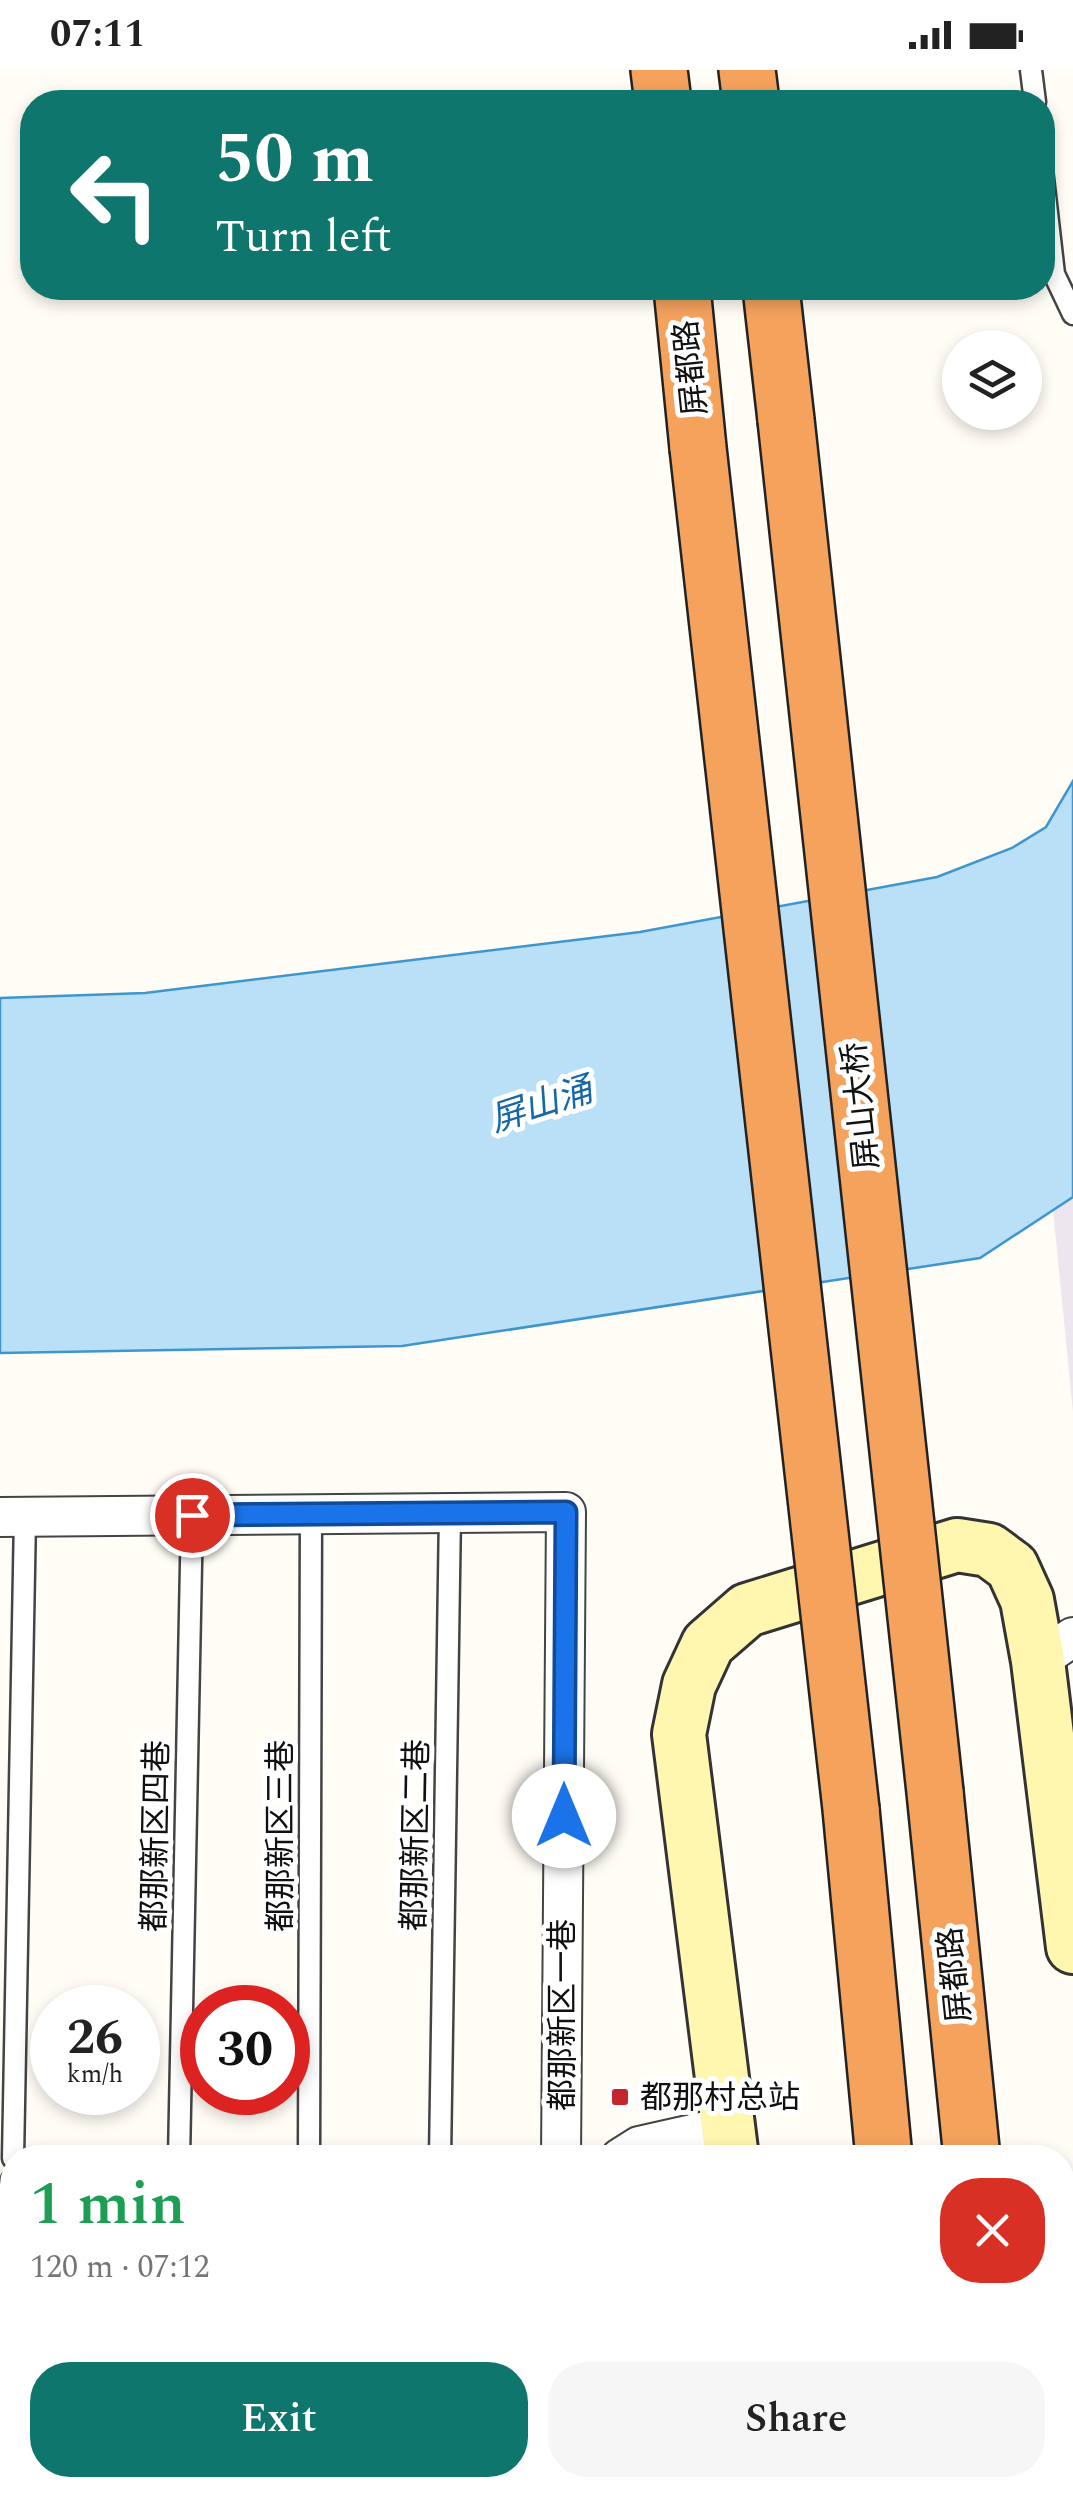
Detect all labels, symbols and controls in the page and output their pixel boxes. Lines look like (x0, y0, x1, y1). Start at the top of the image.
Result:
text: 07:11 (50, 6, 145, 64)
text: 50 m (215, 107, 374, 213)
icon: left (50, 130, 180, 260)
text: Turn left (215, 203, 392, 272)
street label: 屏都路 (662, 318, 721, 418)
map controls (942, 330, 1042, 430)
button: layers (942, 330, 1042, 430)
street label: 屏山大桥 (830, 1040, 893, 1172)
water label: 屏山涌 (483, 1063, 603, 1147)
pin (150, 1473, 235, 1558)
icon: arrive (165, 1488, 220, 1543)
street label: 都那新区二巷 (390, 1739, 443, 1931)
street label: 都那新区四巷 (130, 1740, 183, 1932)
street label: 都那新区三巷 (257, 1740, 306, 1932)
position arrow (512, 1764, 616, 1868)
street label: 都那新区一巷 (539, 1919, 588, 2111)
street label: 屏都路 (926, 1925, 985, 2025)
speed limit sign: 30 (180, 1985, 310, 2115)
text: 26 (67, 2000, 123, 2076)
text: km/h (67, 2056, 123, 2094)
place label: 都那村总站 (640, 2074, 800, 2123)
marker: 都那村总站 (609, 2086, 631, 2108)
text: 1 min (30, 2159, 186, 2251)
button: close (940, 2178, 1045, 2283)
text: 120 m · 07:12 (30, 2243, 210, 2292)
button: Exit (30, 2362, 528, 2477)
button: Share (548, 2362, 1045, 2477)

